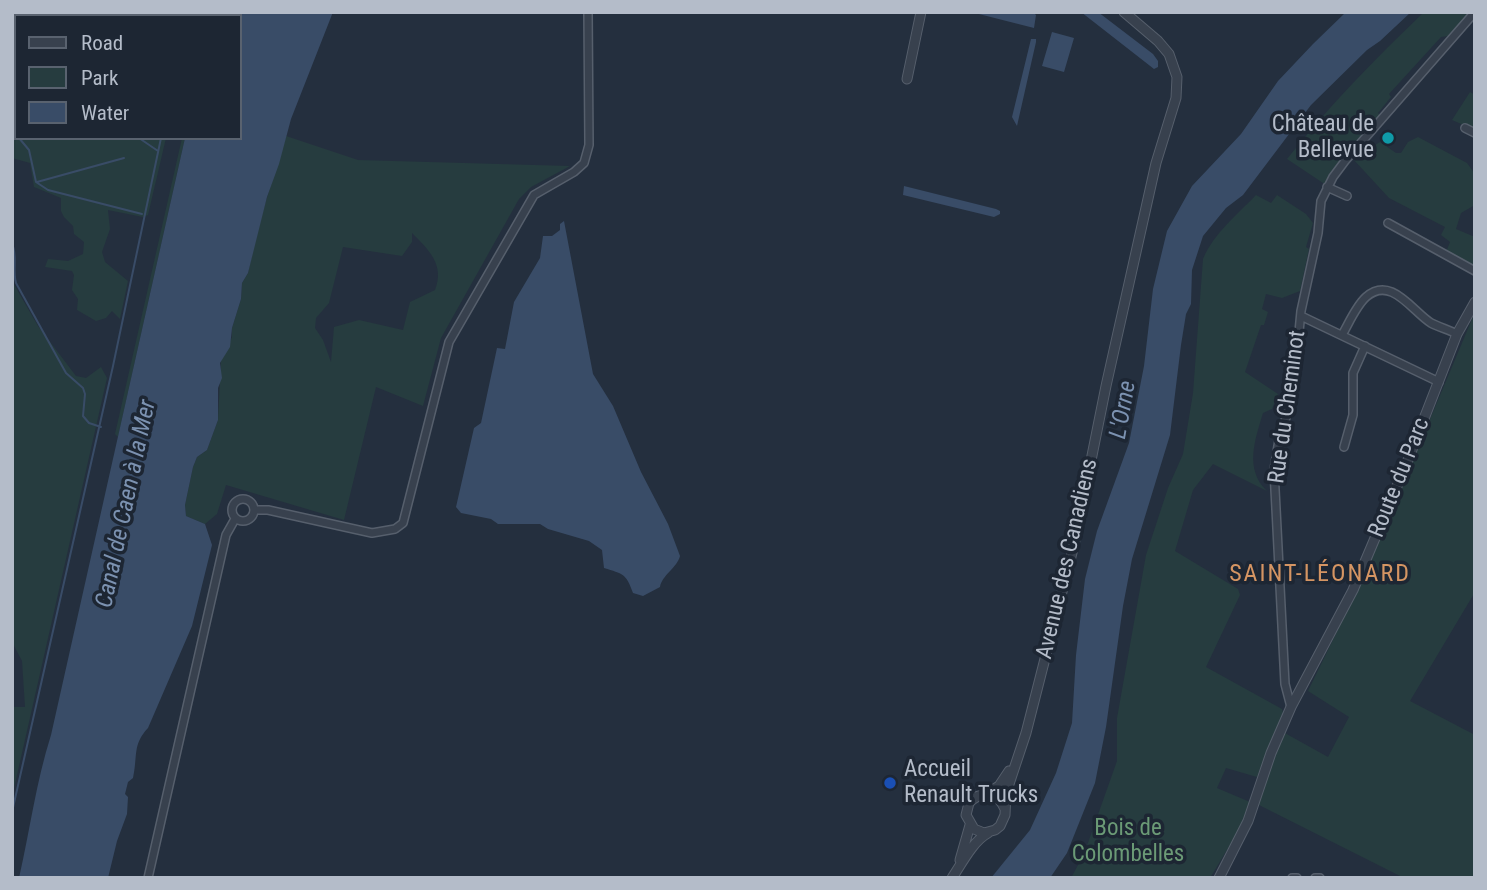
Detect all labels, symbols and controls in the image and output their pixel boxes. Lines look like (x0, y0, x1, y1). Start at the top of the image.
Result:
legend (14, 14, 242, 140)
text: Road (81, 31, 123, 55)
text: Park (81, 66, 118, 90)
text: Water (81, 101, 129, 125)
place label: Château de Bellevue (1272, 111, 1374, 165)
marker: Château de Bellevue (1380, 130, 1396, 146)
street label: Rue du Cheminot (1264, 329, 1312, 485)
water label: L'Orne (1105, 379, 1143, 441)
water label: Canal de Caen à la Mer (91, 397, 163, 611)
street label: Route du Parc (1363, 414, 1437, 542)
street label: Avenue des Canadiens (1032, 456, 1104, 662)
district label: SAINT-LÉONARD (1231, 561, 1409, 589)
place label: Accueil Renault Trucks (904, 756, 1038, 810)
marker: Accueil Renault Trucks (882, 775, 898, 791)
park label: Bois de Colombelles (1072, 815, 1184, 869)

